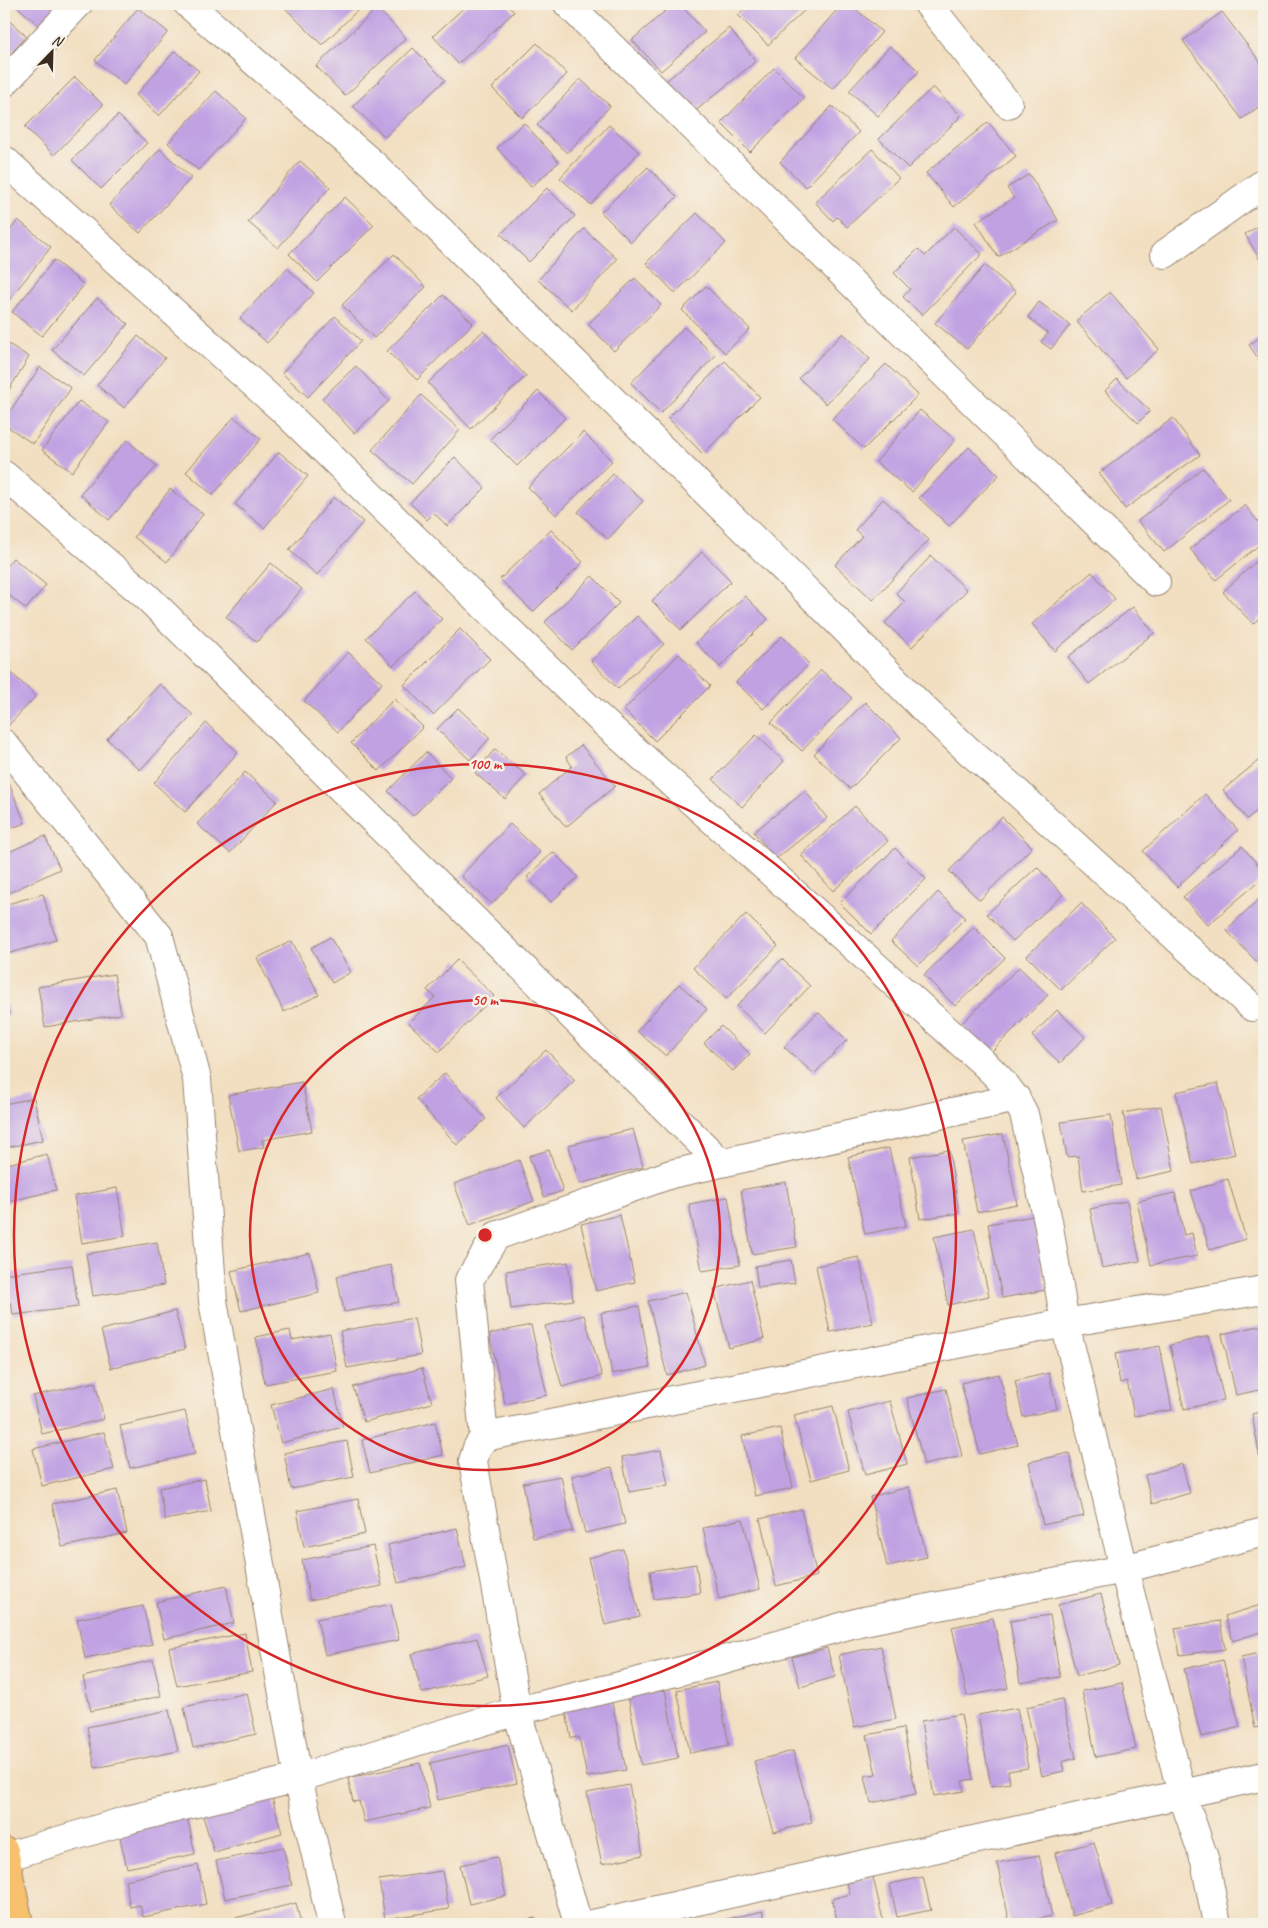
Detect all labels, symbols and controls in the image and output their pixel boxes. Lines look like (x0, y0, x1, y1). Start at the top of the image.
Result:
north arrow (28, 28, 78, 78)
text: N (50, 31, 66, 51)
text: 100 m (469, 755, 503, 774)
text: 50 m (472, 991, 499, 1010)
centre of rings (476, 1226, 494, 1244)

